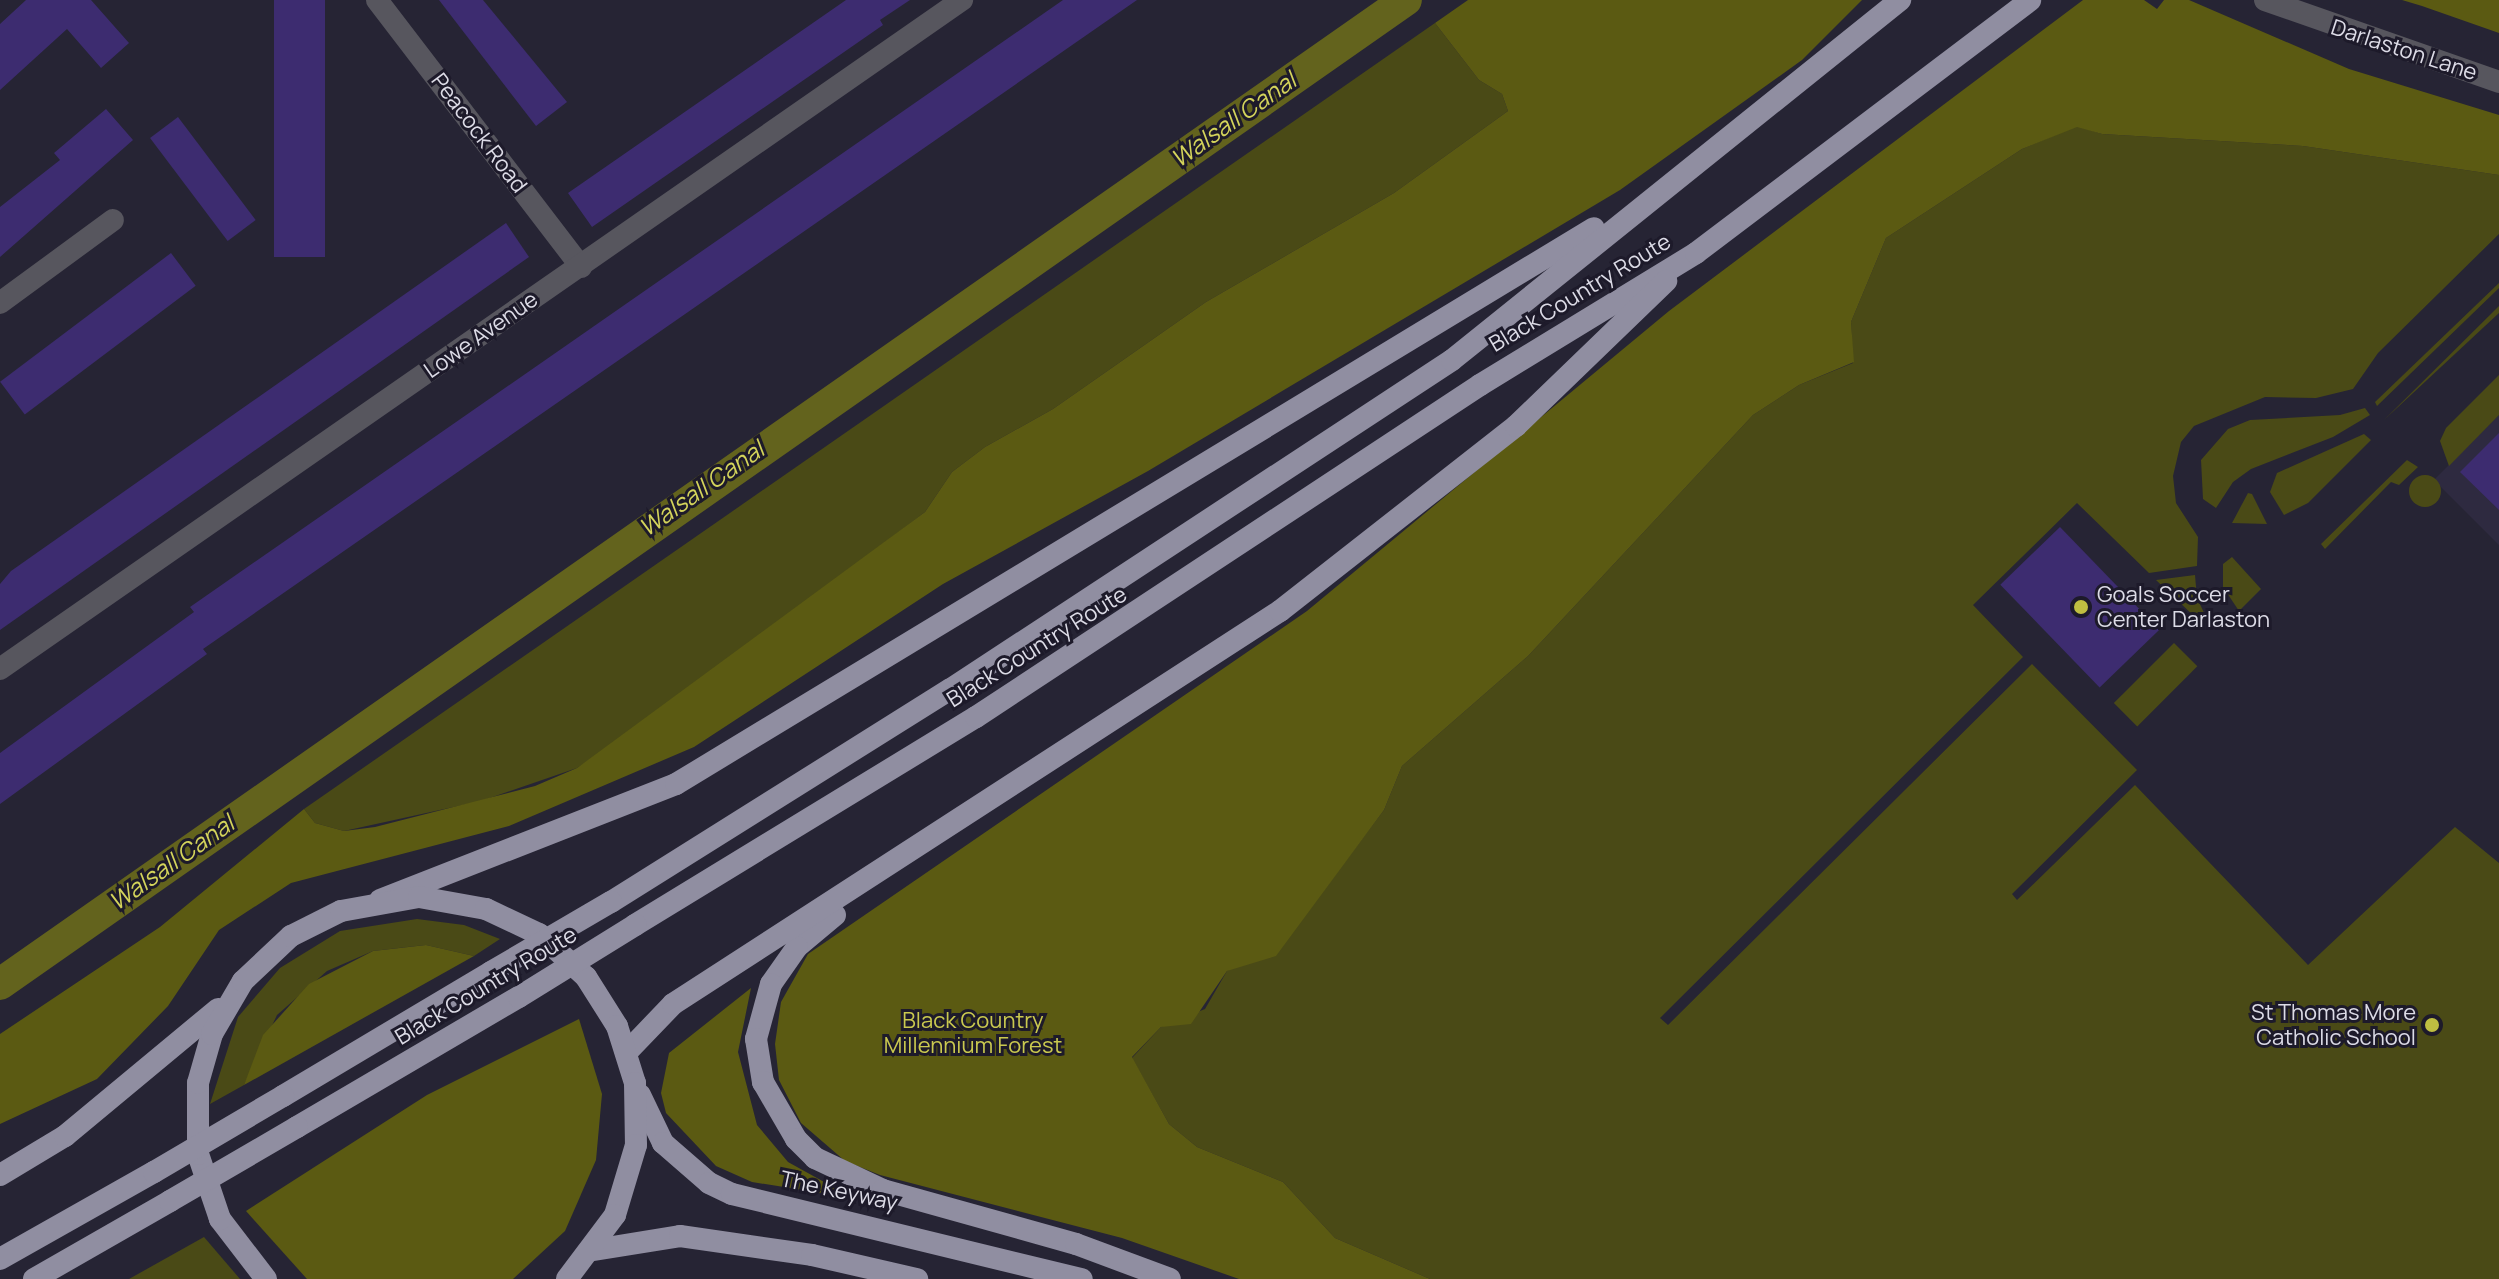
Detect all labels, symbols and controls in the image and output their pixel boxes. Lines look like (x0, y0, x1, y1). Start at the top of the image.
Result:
street label: Darlaston Lane (2328, 14, 2480, 86)
water label: Walsall Canal (1165, 65, 1301, 173)
street label: Peacock Road (426, 68, 532, 198)
street label: Black Country Route (1484, 228, 1676, 358)
street label: Lowe Avenue (419, 286, 543, 384)
water label: Walsall Canal (633, 434, 769, 542)
street label: Black Country Route (942, 581, 1132, 713)
place label: Goals Soccer Center Darlaston (2097, 581, 2270, 632)
marker: Goals Soccer Center Darlaston (2072, 598, 2090, 616)
water label: Walsall Canal (103, 808, 239, 916)
street label: Black Country Route (390, 921, 582, 1051)
place label: St Thomas More Catholic School (2251, 999, 2416, 1050)
park label: Black Country Millennium Forest (884, 1007, 1062, 1058)
marker: St Thomas More Catholic School (2423, 1016, 2441, 1034)
street label: The Keyway (778, 1166, 900, 1216)

